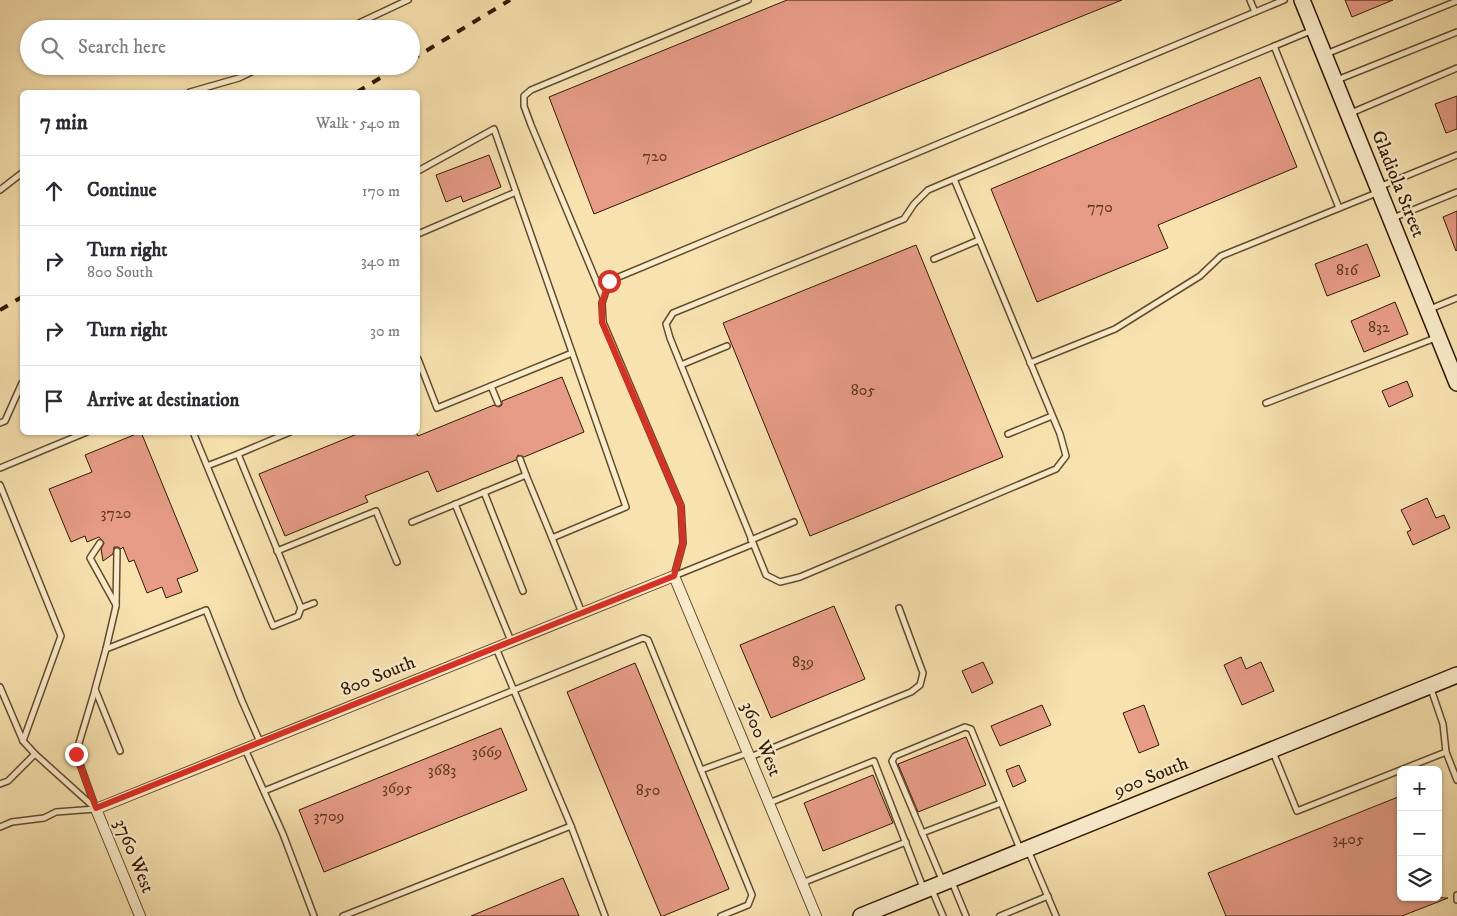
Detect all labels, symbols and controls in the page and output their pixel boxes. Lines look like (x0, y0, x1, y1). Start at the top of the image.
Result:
search box (20, 20, 420, 75)
icon: search (38, 34, 66, 62)
text: Search here (78, 36, 166, 59)
text: 7 min (40, 110, 88, 136)
text: Walk · 540 m (316, 113, 400, 133)
street label: Gladiola Street (1366, 127, 1430, 241)
house number: 720 (643, 146, 667, 166)
icon: ahead (40, 177, 68, 205)
text: Continue (87, 179, 157, 202)
text: 170 m (362, 181, 400, 201)
house number: 770 (1087, 197, 1113, 217)
text: Turn right (87, 239, 167, 262)
icon: right (40, 247, 68, 275)
text: 340 m (361, 251, 400, 271)
house number: 816 (1336, 260, 1359, 280)
text: 800 South (87, 262, 153, 282)
route start (598, 270, 621, 293)
icon: right (40, 317, 68, 345)
house number: 832 (1368, 317, 1390, 337)
text: Turn right (87, 319, 167, 342)
text: 30 m (370, 321, 400, 341)
house number: 805 (851, 380, 875, 400)
icon: arrive (40, 387, 68, 415)
text: Arrive at destination (87, 389, 239, 412)
house number: 3720 (101, 503, 131, 523)
street label: 800 South (337, 651, 419, 701)
house number: 839 (792, 652, 814, 672)
street label: 3600 West (736, 698, 786, 780)
house number: 3669 (472, 742, 502, 762)
route end (65, 743, 88, 766)
street label: 900 South (1109, 752, 1192, 803)
house number: 3683 (428, 760, 456, 780)
map controls (1397, 766, 1442, 901)
button: + (1397, 766, 1442, 811)
house number: 3695 (382, 778, 412, 798)
house number: 850 (636, 780, 660, 800)
house number: 3709 (314, 806, 345, 826)
button: − (1397, 811, 1442, 856)
street label: 3760 West (109, 816, 159, 896)
house number: 3405 (1332, 829, 1364, 849)
button: layers (1397, 856, 1442, 901)

